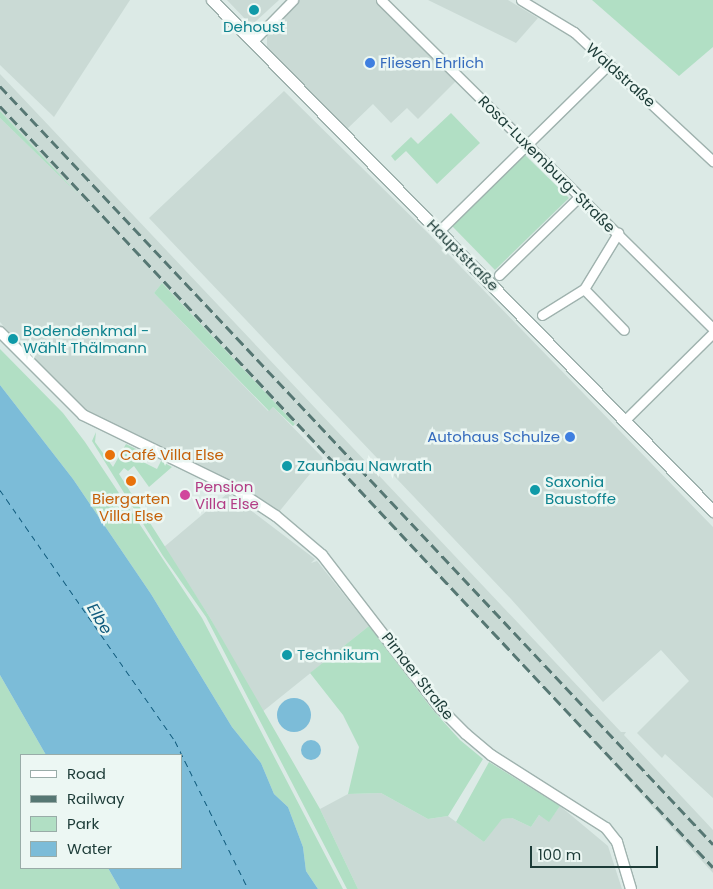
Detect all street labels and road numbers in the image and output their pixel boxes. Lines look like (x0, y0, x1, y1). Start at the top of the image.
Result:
street label: Waldstraße (583, 39, 659, 111)
street label: Rosa-Luxemburg-Straße (475, 92, 619, 236)
street label: Hauptstraße (423, 215, 503, 295)
street label: Pirnaer Straße (378, 629, 458, 723)

